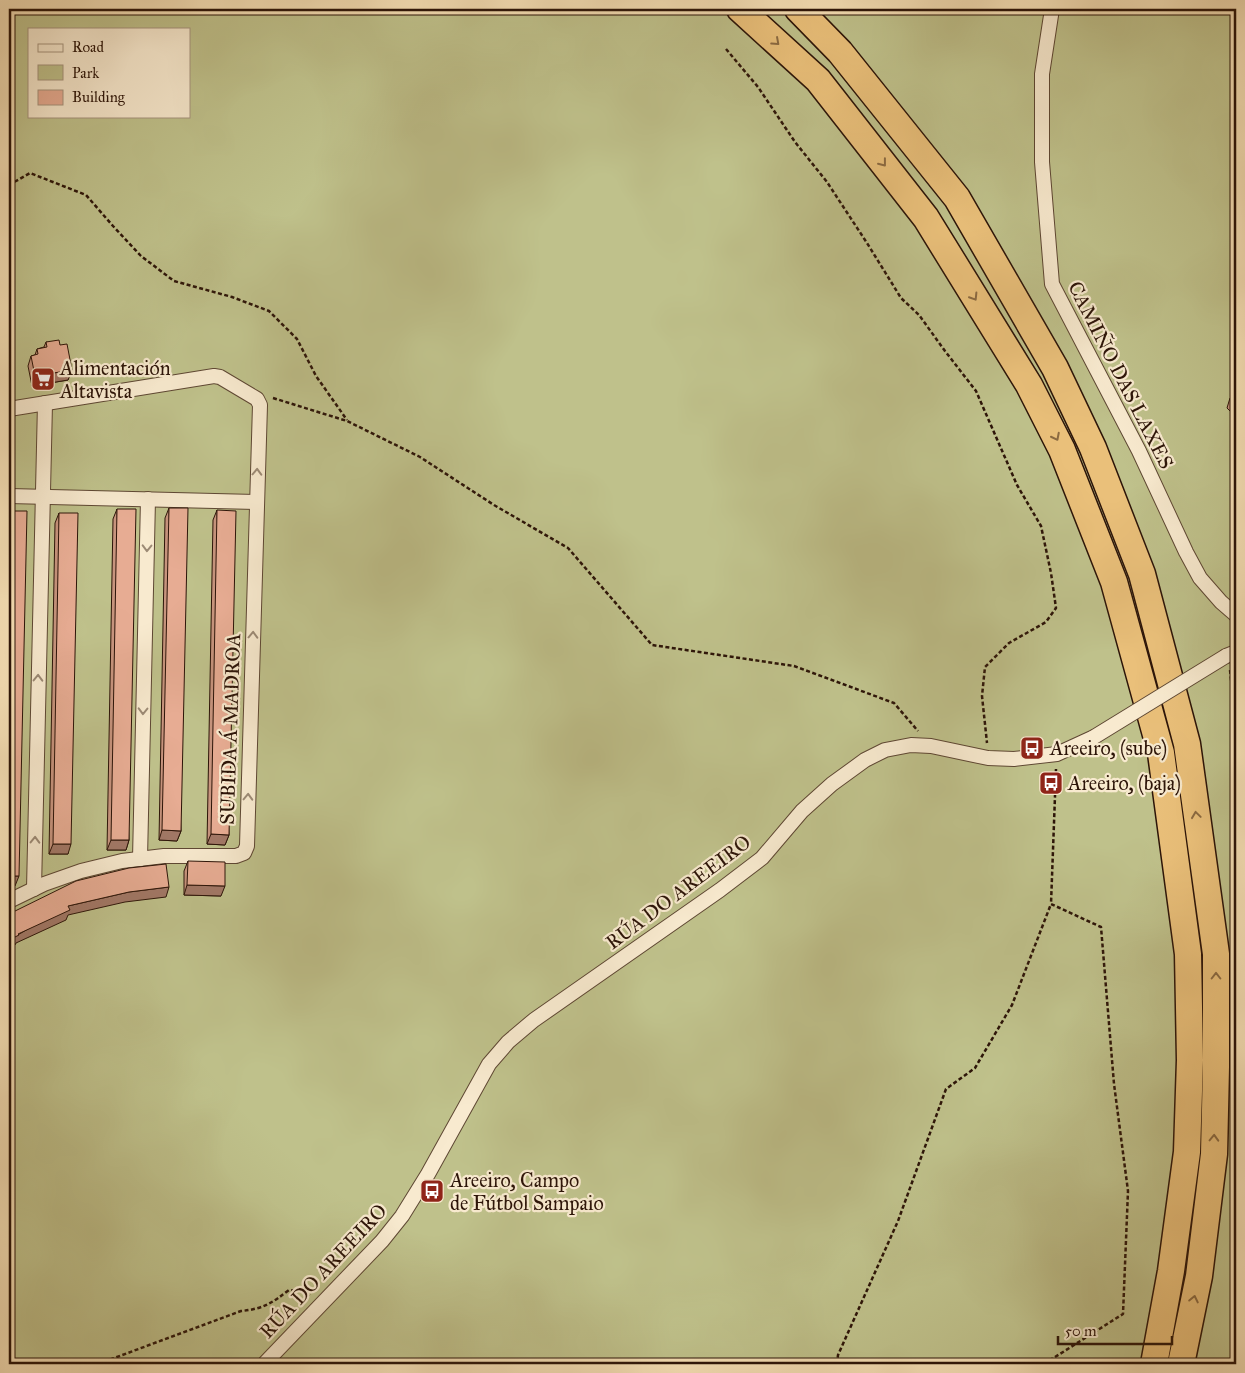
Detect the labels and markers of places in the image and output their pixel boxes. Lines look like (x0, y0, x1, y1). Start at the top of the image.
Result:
place label: Alimentación Altavista (59, 356, 171, 403)
supermarket icon: Alimentación Altavista (30, 366, 56, 392)
bus stop icon: Areeiro, (sube) (1019, 735, 1045, 761)
place label: Areeiro, (sube) (1049, 736, 1167, 761)
bus stop icon: Areeiro, (baja) (1038, 770, 1064, 796)
place label: Areeiro, (baja) (1067, 771, 1181, 796)
place label: Areeiro, Campo de Fútbol Sampaio (449, 1168, 604, 1215)
bus stop icon: Areeiro, Campo de Fútbol Sampaio (419, 1178, 445, 1204)

